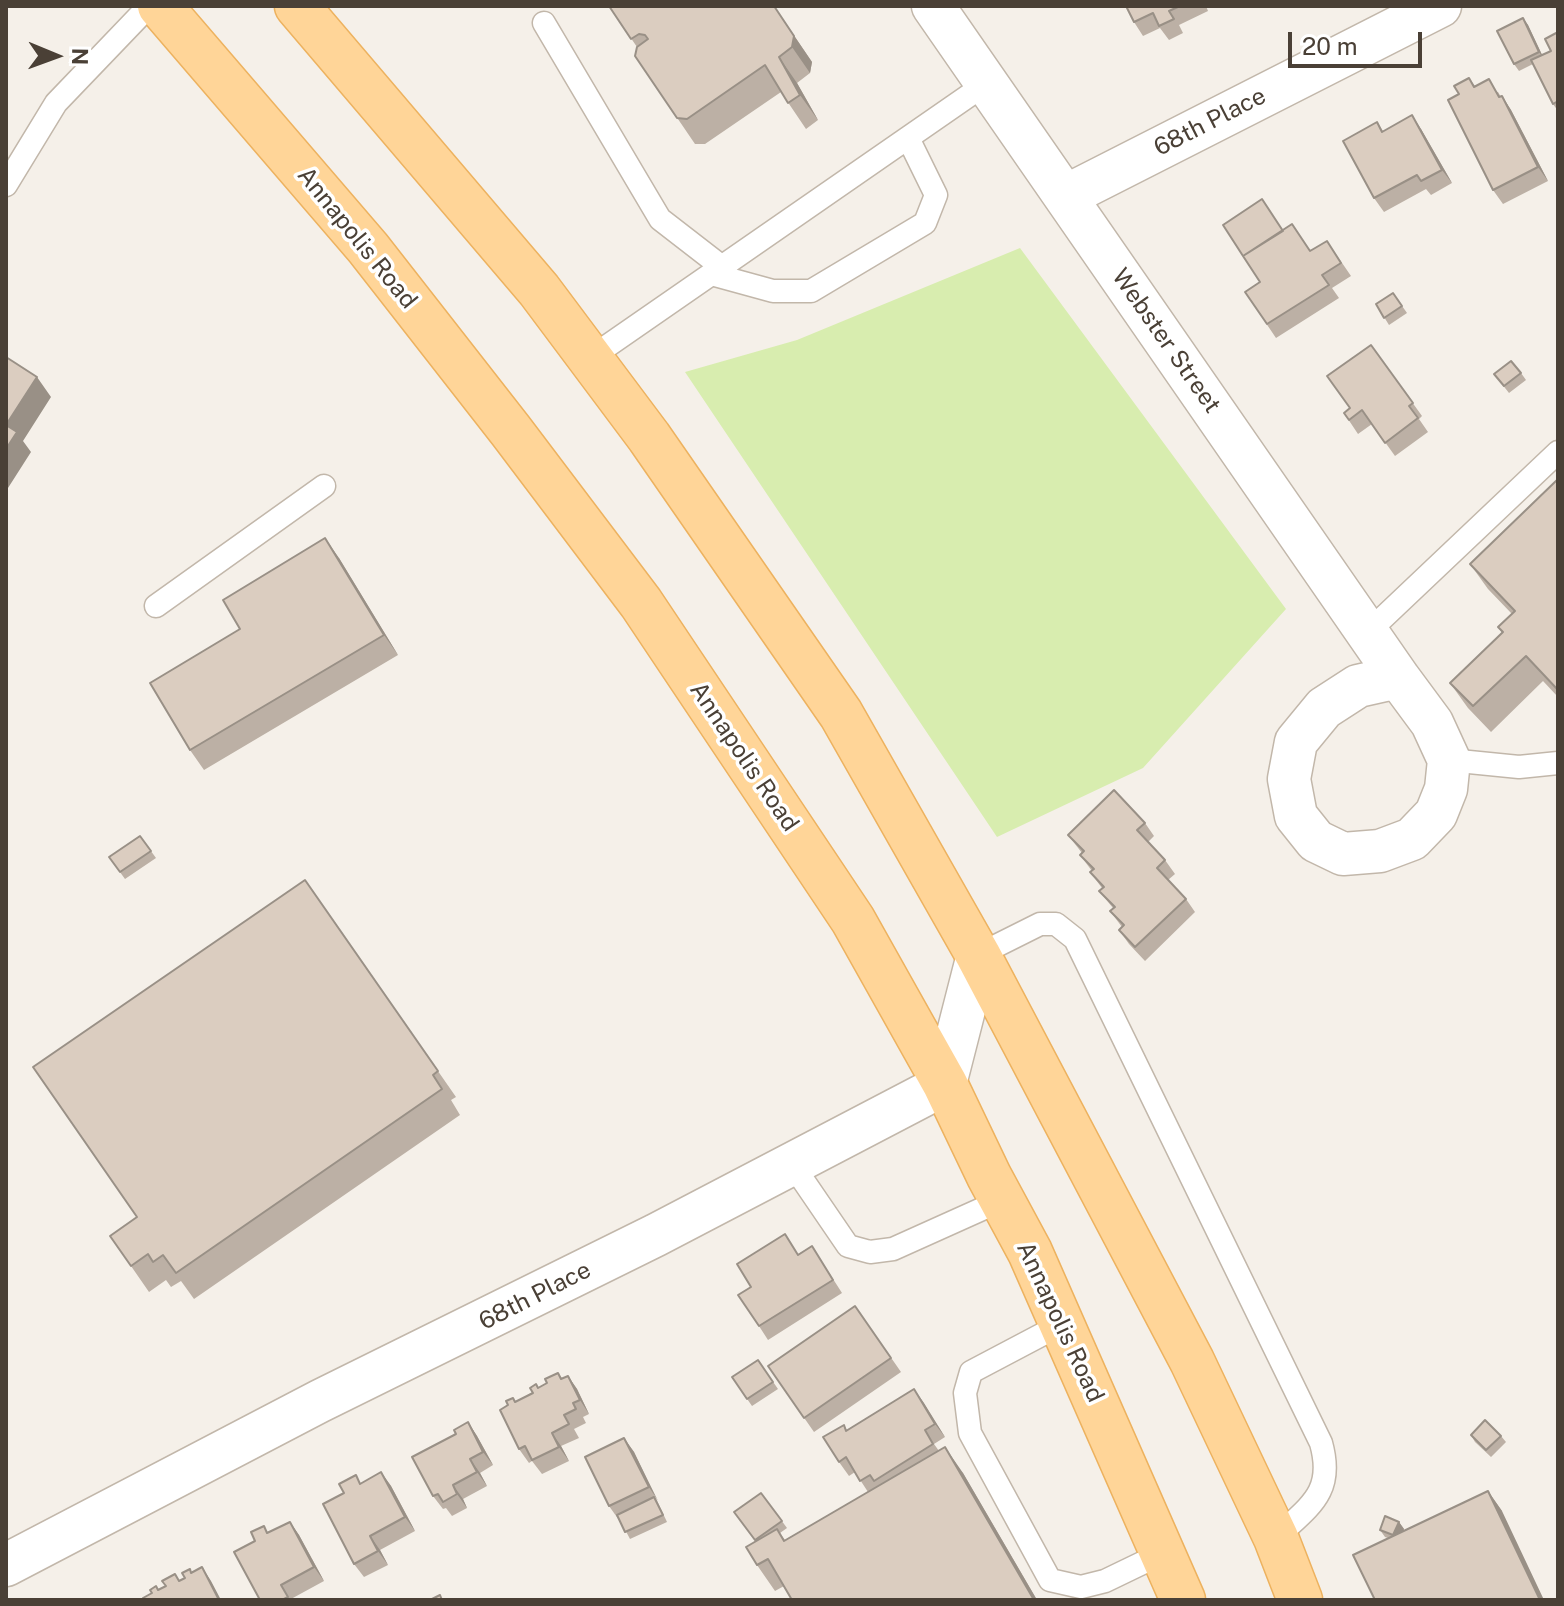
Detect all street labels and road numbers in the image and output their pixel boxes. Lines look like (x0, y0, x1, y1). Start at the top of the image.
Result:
street label: 68th Place (1149, 82, 1271, 162)
street label: Annapolis Road (291, 161, 423, 315)
street label: Webster Street (1106, 263, 1226, 419)
street label: Annapolis Road (683, 677, 805, 837)
street label: Annapolis Road (1010, 1237, 1110, 1407)
street label: 68th Place (474, 1256, 596, 1336)

